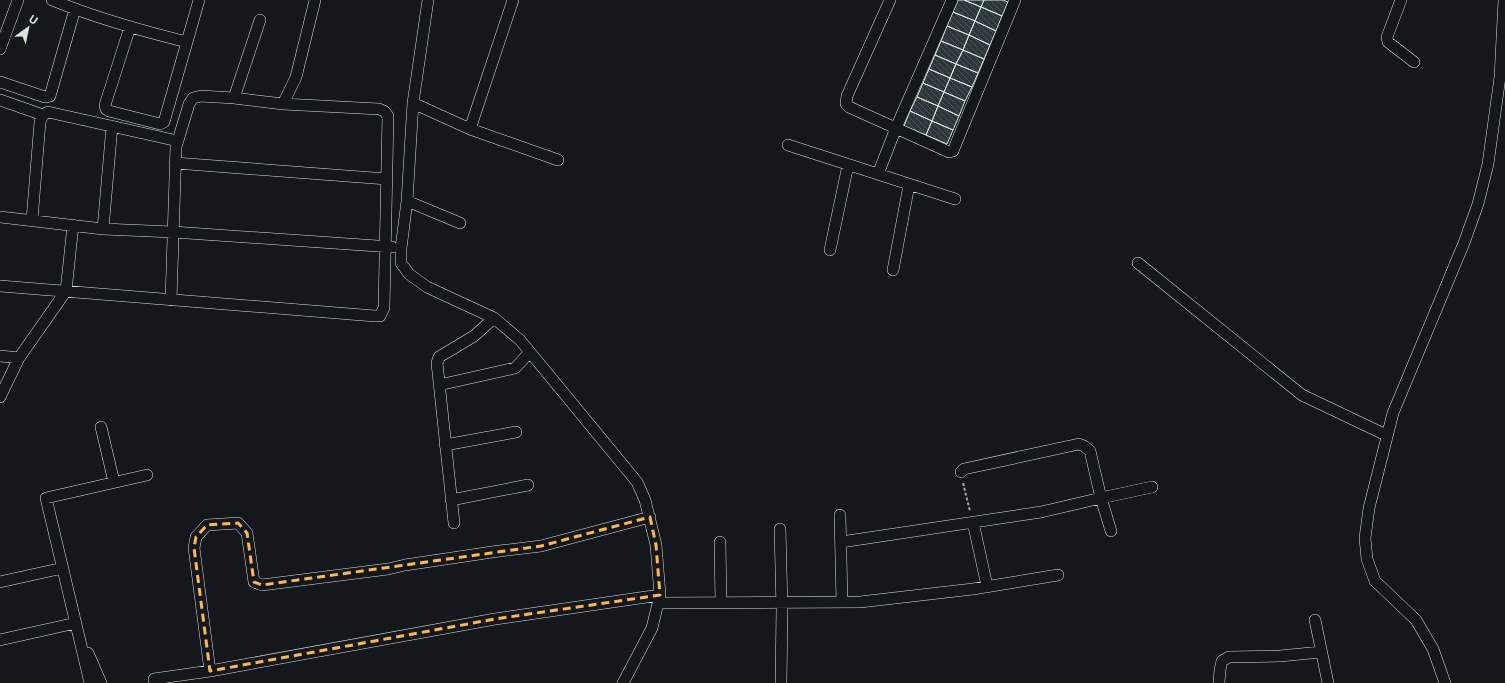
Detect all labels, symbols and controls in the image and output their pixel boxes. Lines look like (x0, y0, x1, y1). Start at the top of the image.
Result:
north arrow (8, 8, 48, 48)
text: U (26, 11, 41, 28)

